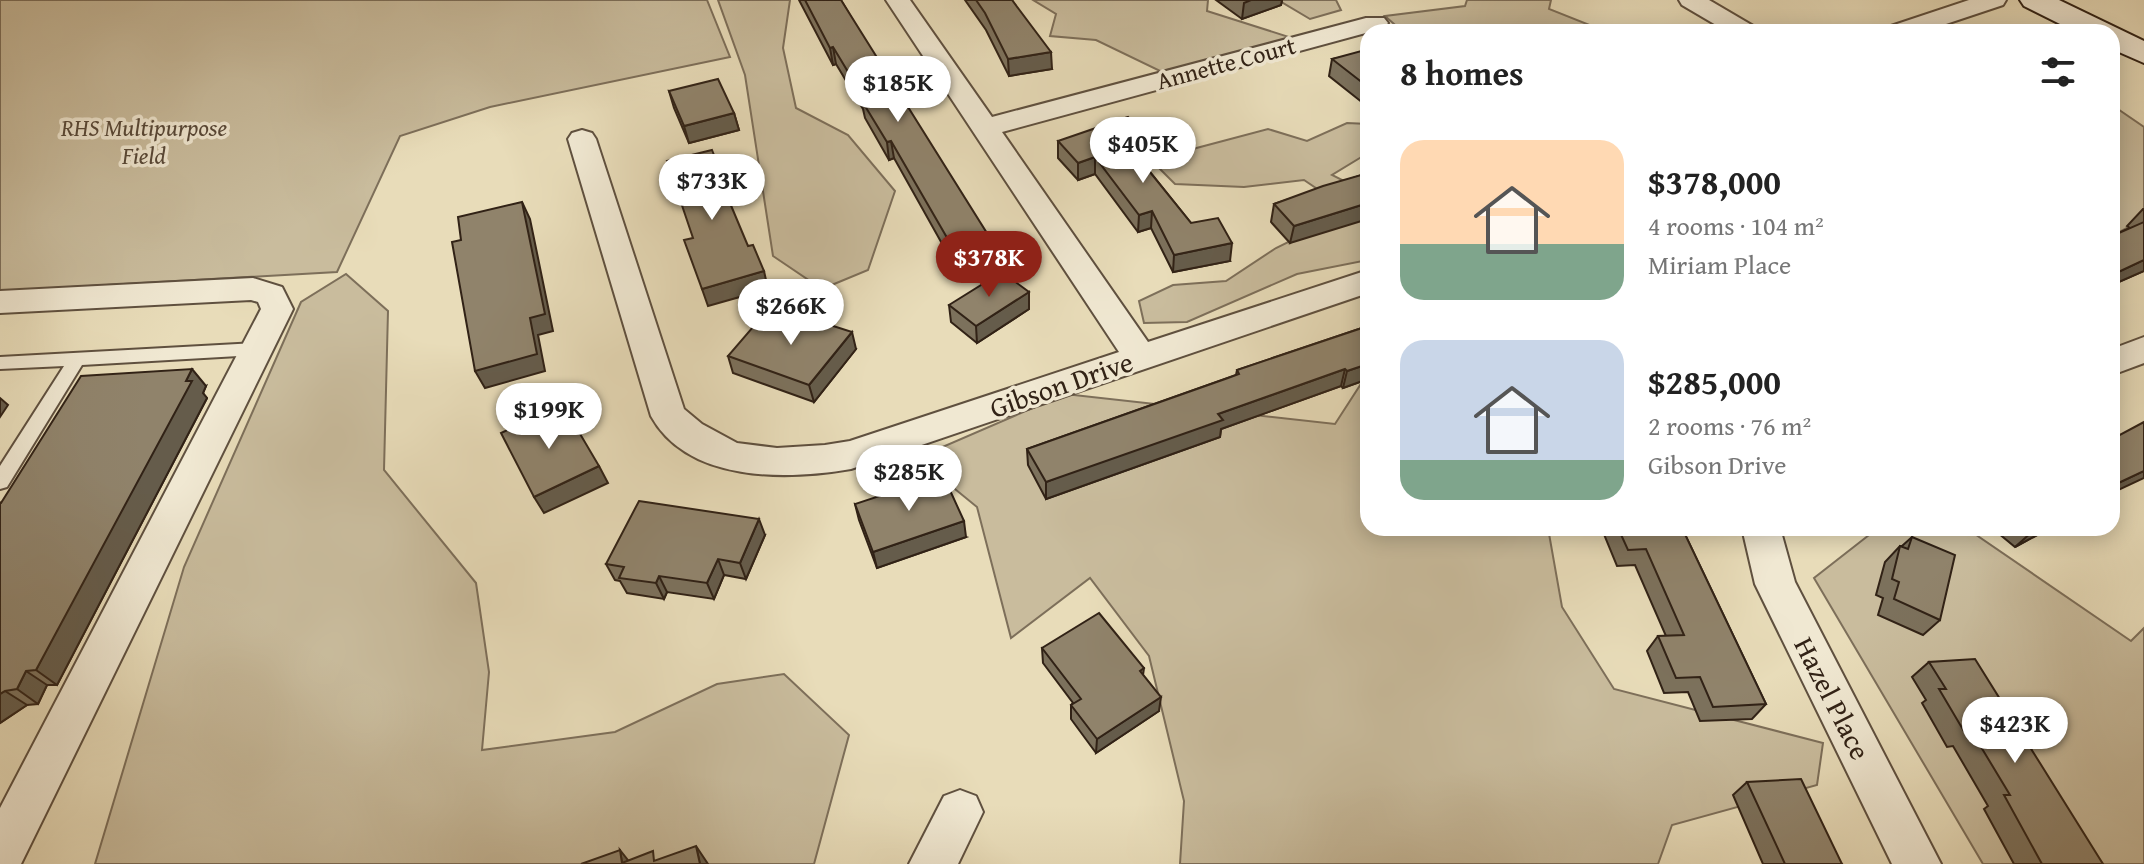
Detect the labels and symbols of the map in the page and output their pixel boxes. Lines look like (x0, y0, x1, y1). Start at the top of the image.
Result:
street label: Annette Court (1152, 27, 1300, 98)
pin: $185K (842, 56, 954, 124)
park label: RHS Multipurpose Field (60, 110, 227, 173)
pin: $405K (1087, 117, 1199, 185)
pin: $733K (656, 154, 768, 222)
pin: $378K (933, 231, 1045, 299)
pin: $266K (735, 279, 847, 347)
street label: Gibson Drive (984, 340, 1138, 428)
pin: $199K (493, 383, 605, 451)
pin: $285K (853, 445, 965, 513)
street label: Hazel Place (1785, 629, 1881, 767)
pin: $423K (1959, 697, 2071, 765)

